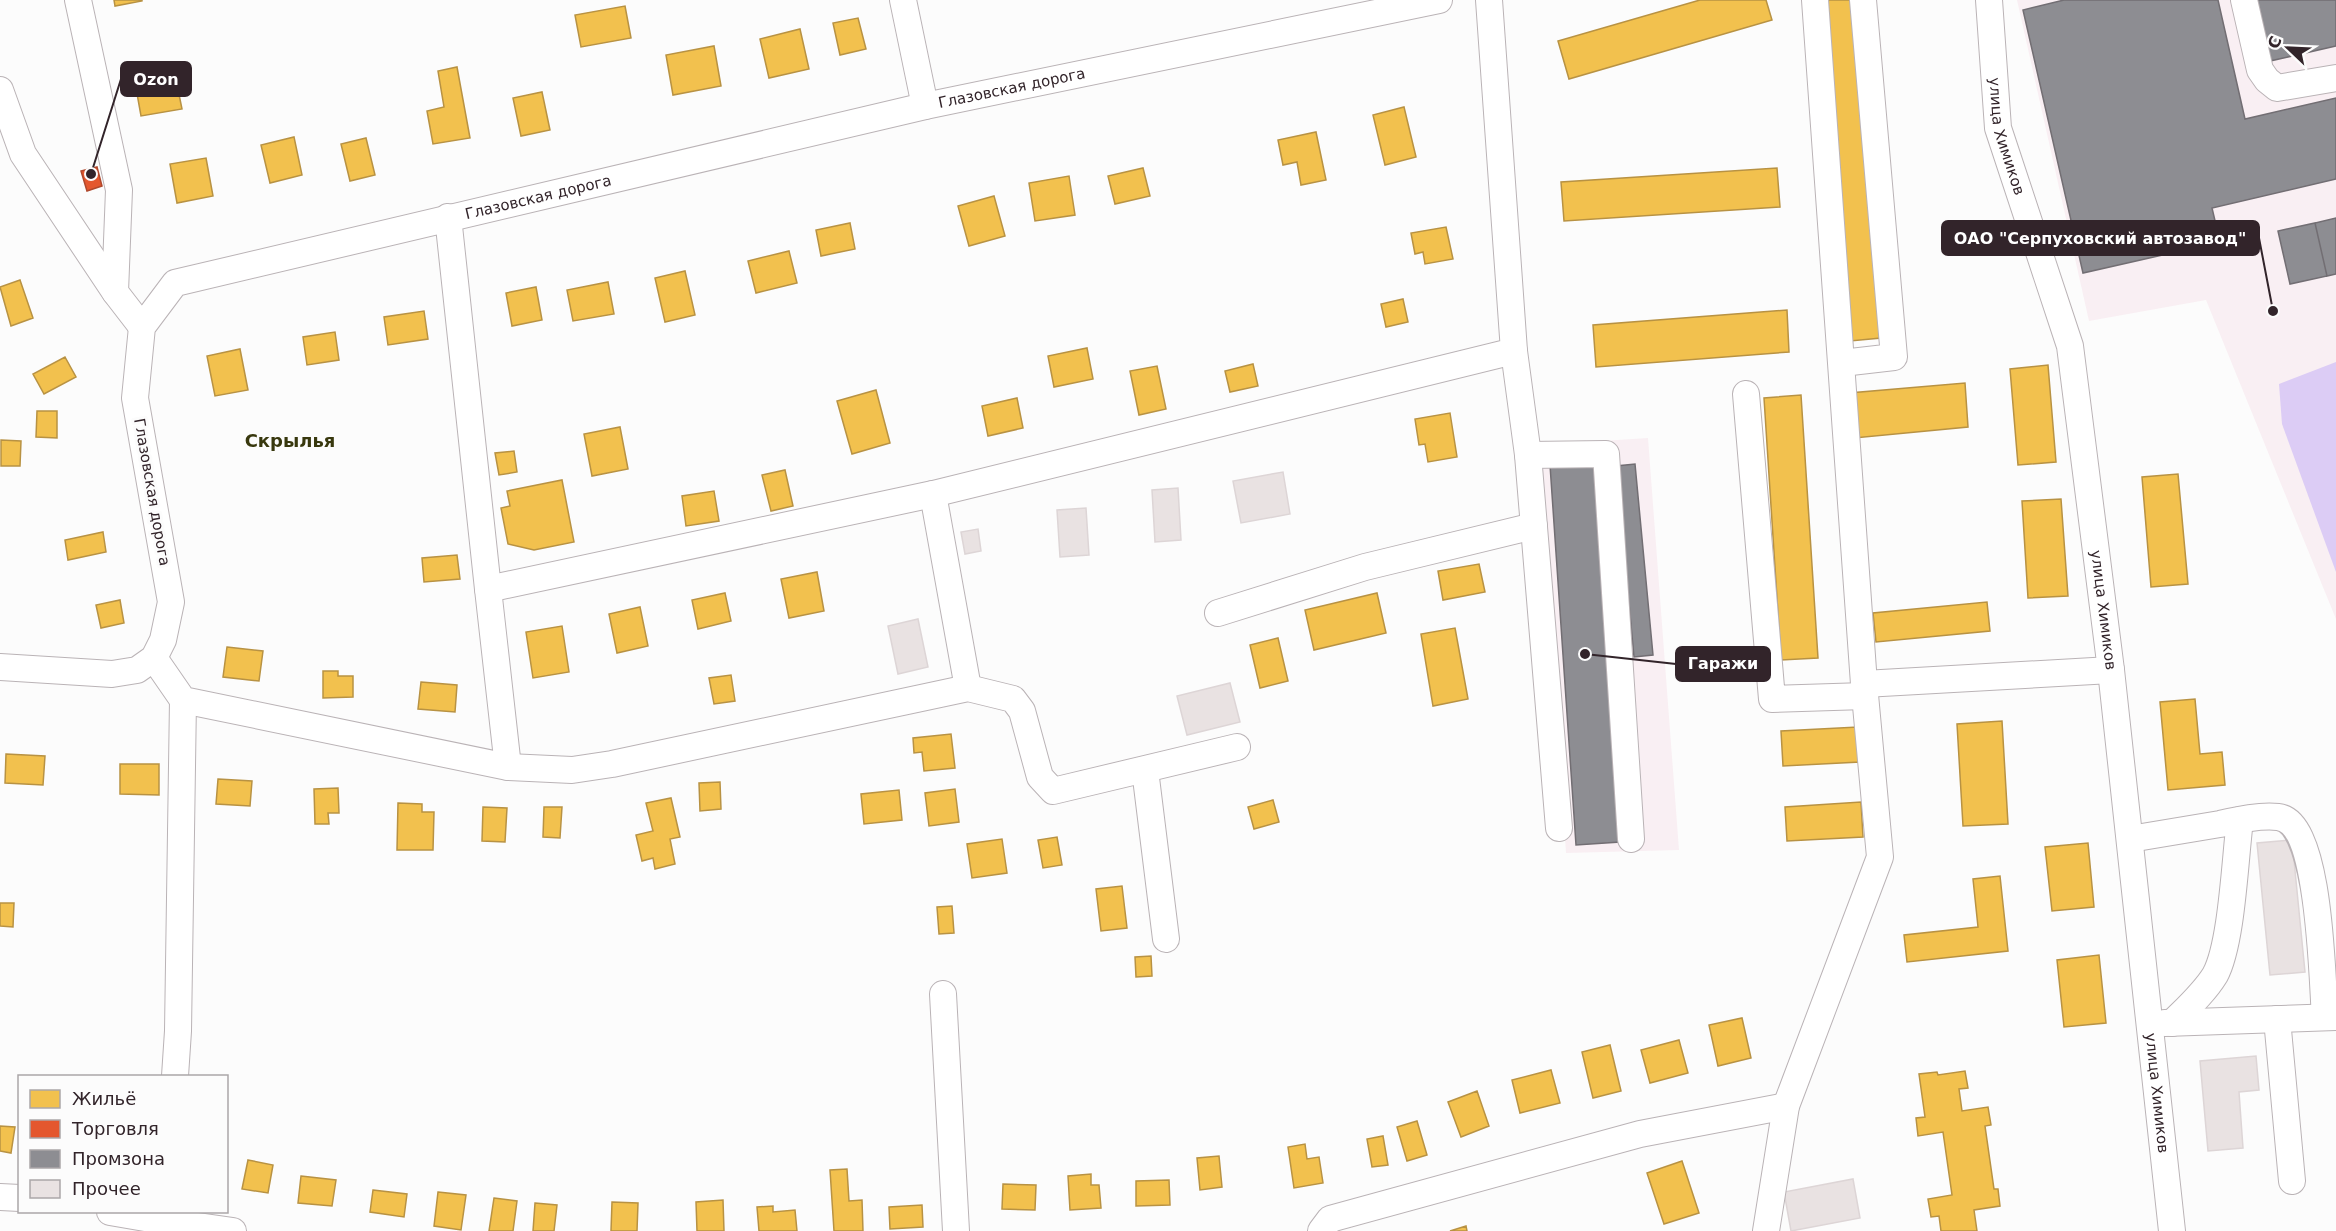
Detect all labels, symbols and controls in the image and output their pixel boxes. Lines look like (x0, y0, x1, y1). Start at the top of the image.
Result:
north arrow (2258, 18, 2318, 78)
text: С (2264, 33, 2286, 51)
callout: Ozon (121, 62, 191, 96)
street label: Глазовская дорога (937, 64, 1087, 112)
text: Ozon (133, 70, 179, 89)
street label: улица Химиков (1985, 77, 2029, 197)
street label: Глазовская дорога (463, 171, 613, 223)
callout: ОАО "Серпуховский автозавод" (1942, 221, 2259, 255)
text: ОАО "Серпуховский автозавод" (1954, 229, 2246, 248)
street label: Глазовская дорога (130, 417, 174, 567)
district label: Скрылья (245, 430, 335, 451)
street label: улица Химиков (2087, 549, 2120, 671)
callout: Гаражи (1676, 647, 1770, 681)
text: Гаражи (1688, 654, 1758, 673)
street label: улица Химиков (2142, 1032, 2172, 1154)
legend (18, 1075, 228, 1213)
text: Жильё (72, 1088, 136, 1109)
text: Торговля (71, 1118, 159, 1139)
text: Промзона (72, 1148, 165, 1169)
text: Прочее (72, 1178, 141, 1199)

